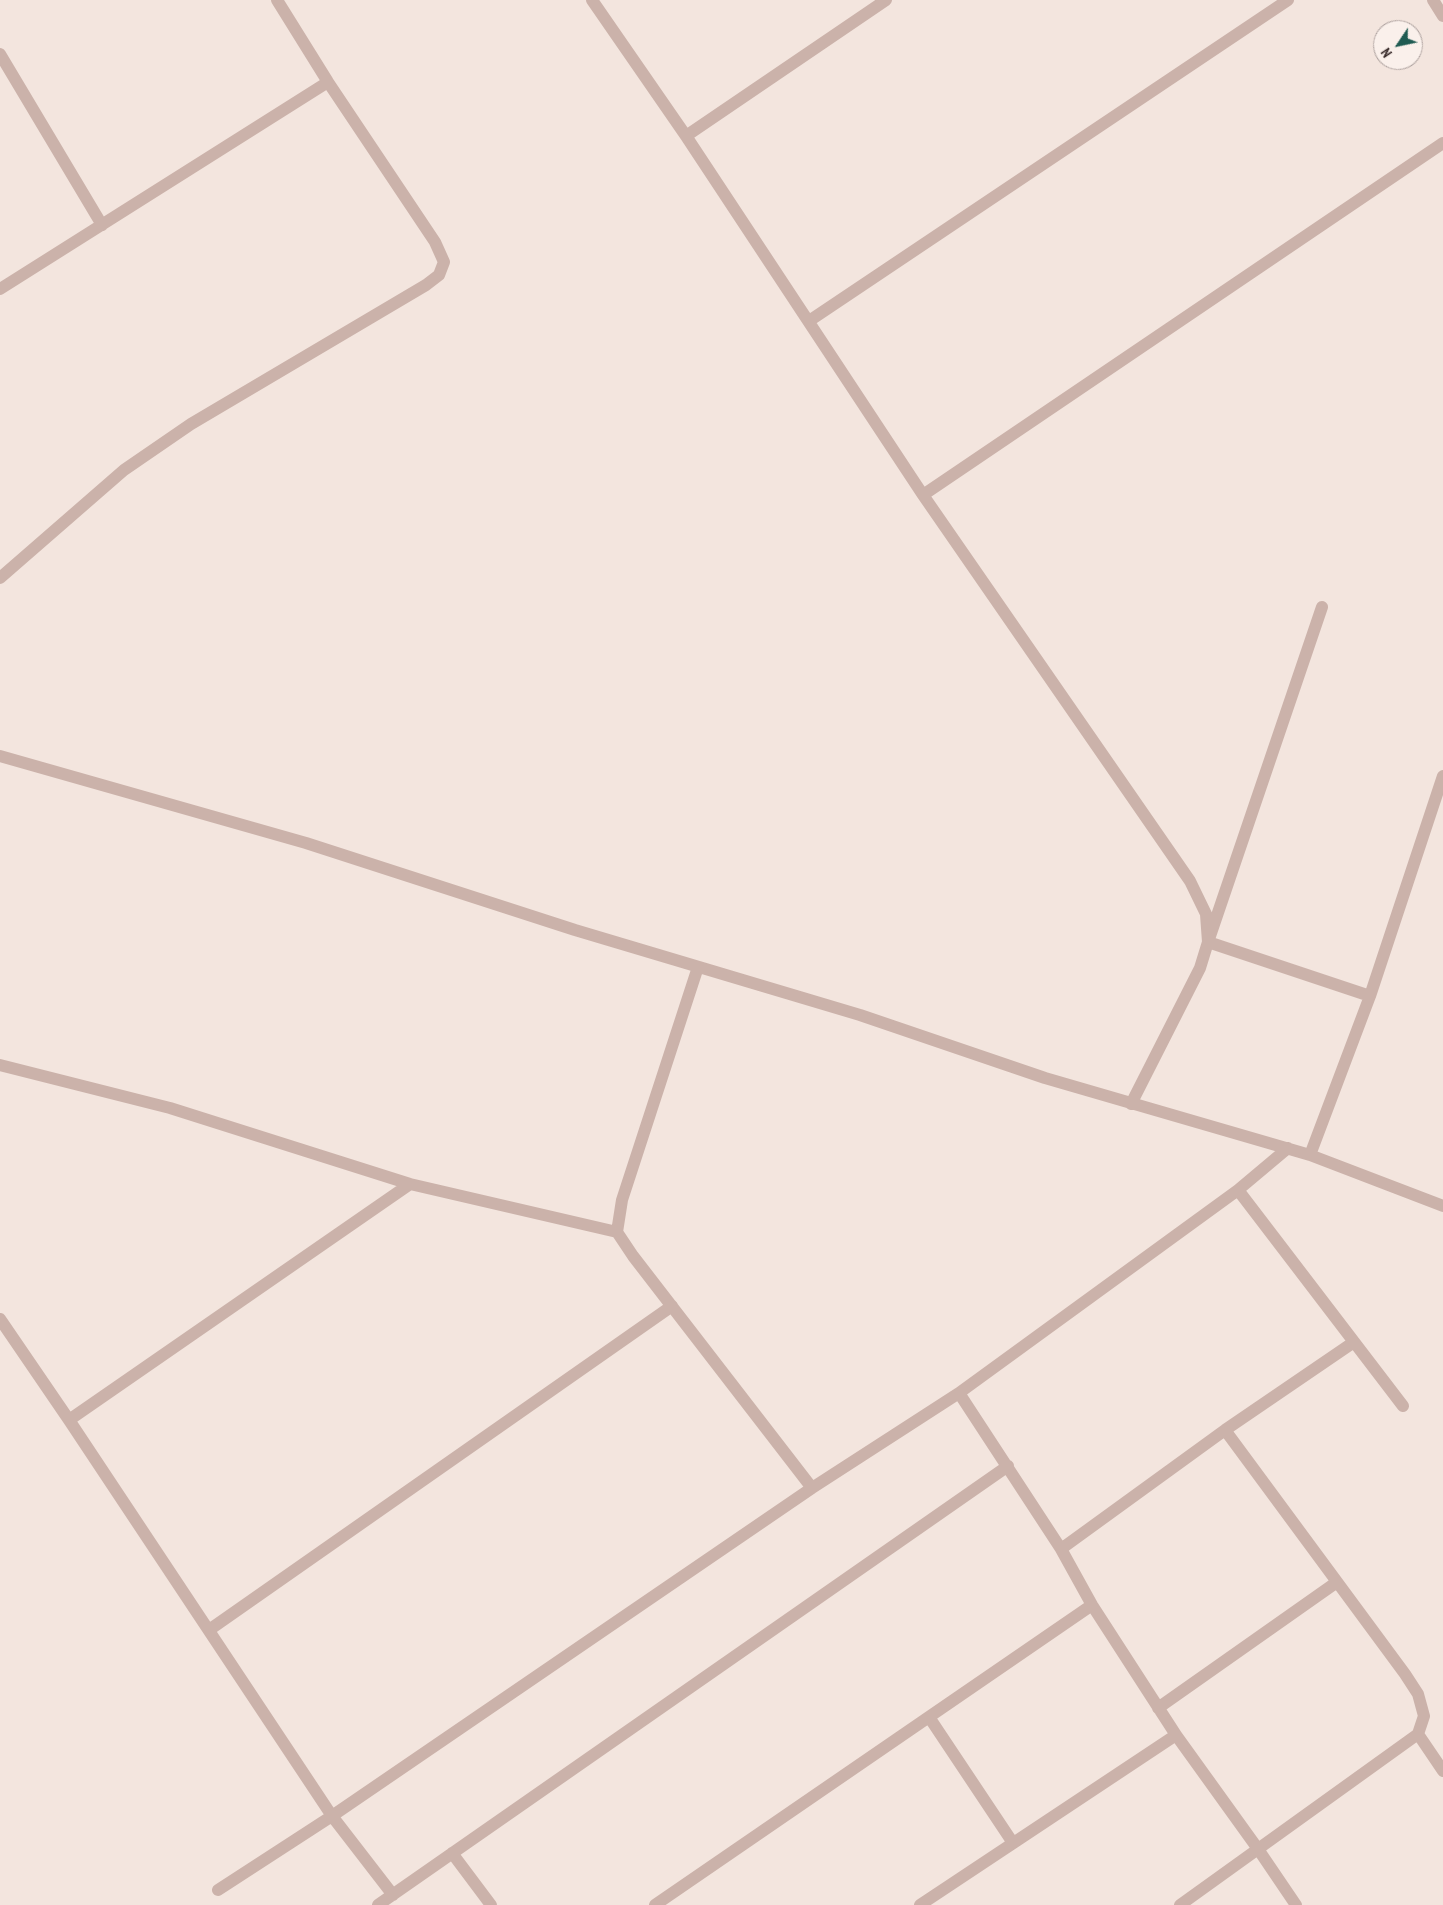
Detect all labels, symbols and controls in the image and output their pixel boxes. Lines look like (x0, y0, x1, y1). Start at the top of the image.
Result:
north arrow (1373, 20, 1423, 70)
text: N (1377, 45, 1396, 61)

